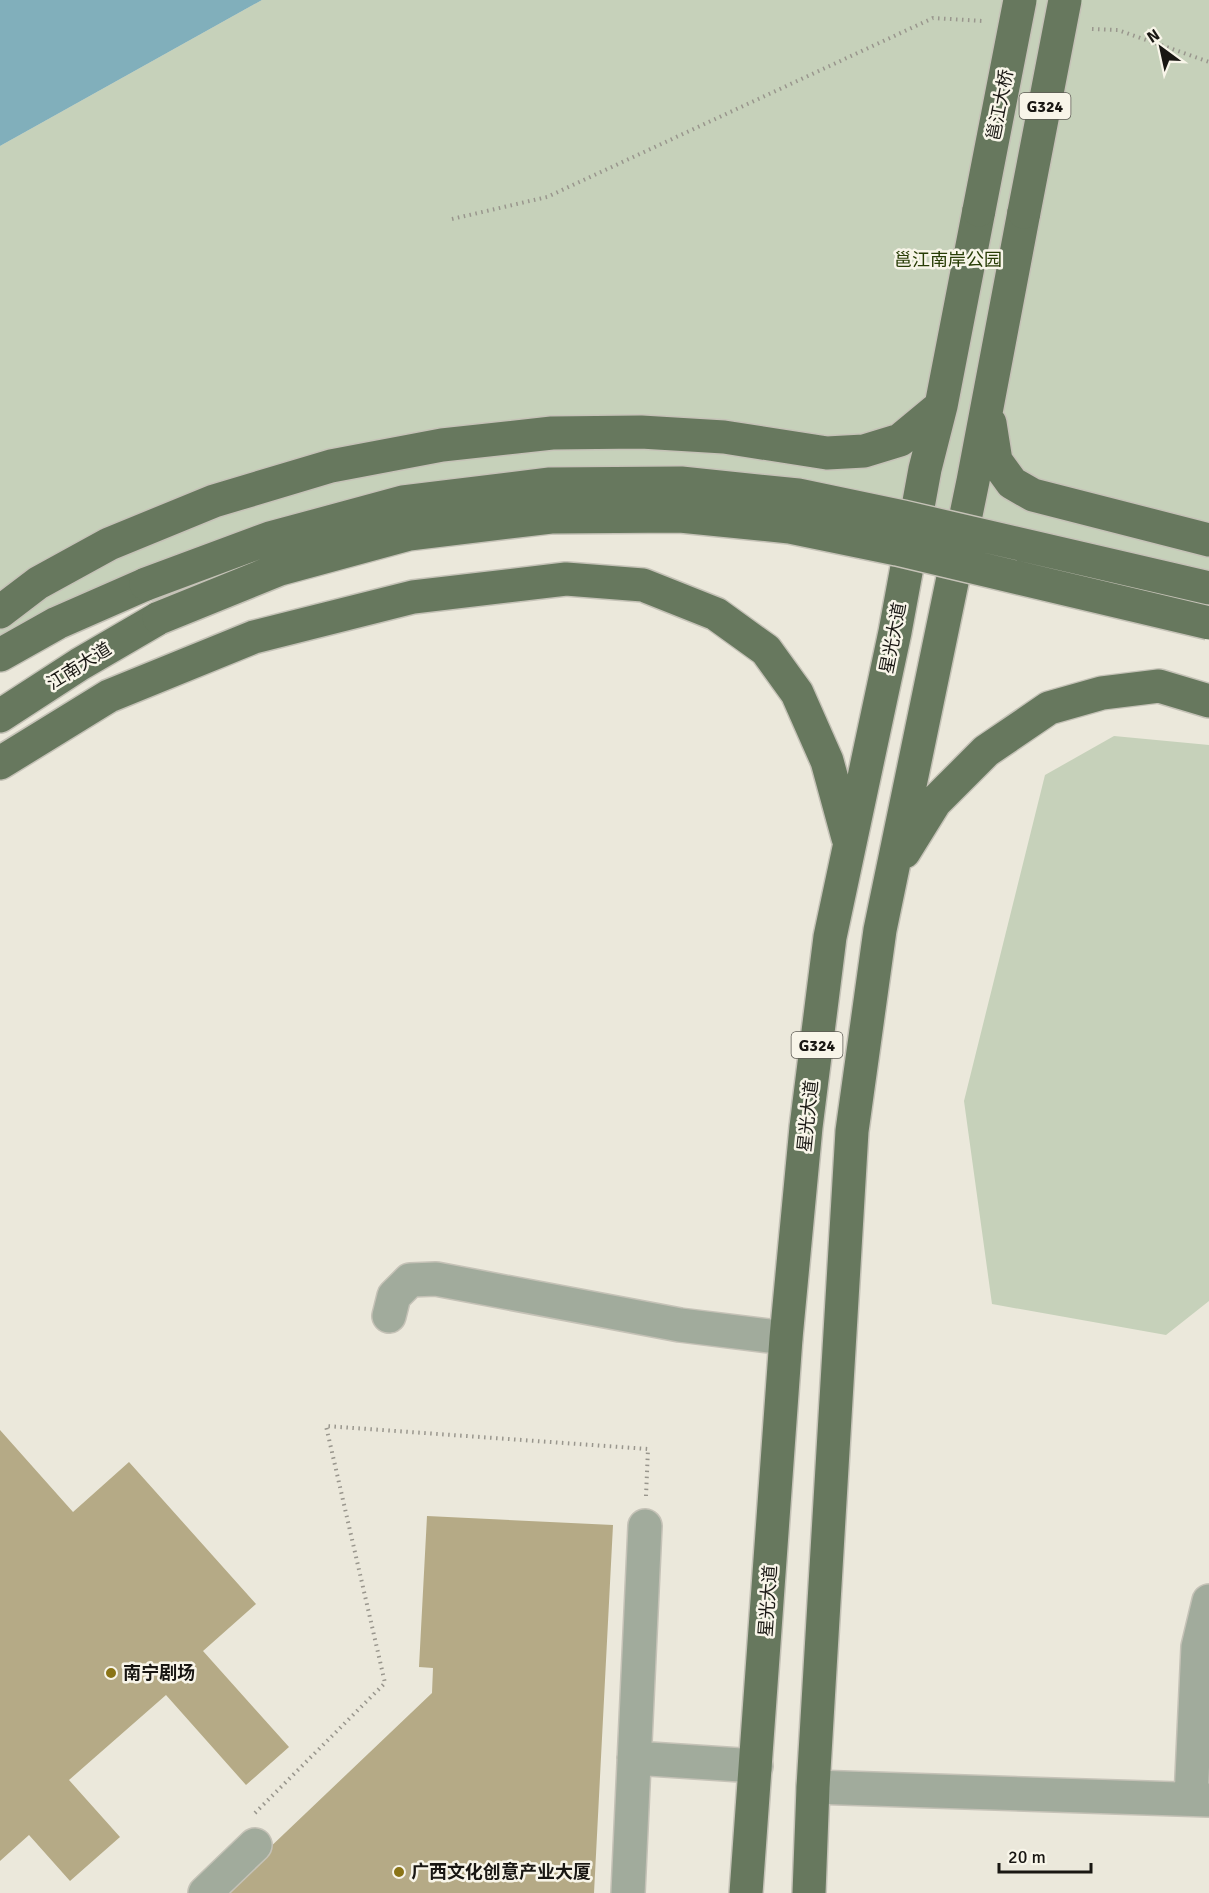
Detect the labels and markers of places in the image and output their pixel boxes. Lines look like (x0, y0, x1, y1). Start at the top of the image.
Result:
place label: 南宁剧场 (123, 1662, 195, 1684)
marker: 南宁剧场 (104, 1666, 118, 1680)
place label: 广西文化创意产业大厦 (411, 1861, 591, 1883)
marker: 广西文化创意产业大厦 (392, 1865, 406, 1879)

